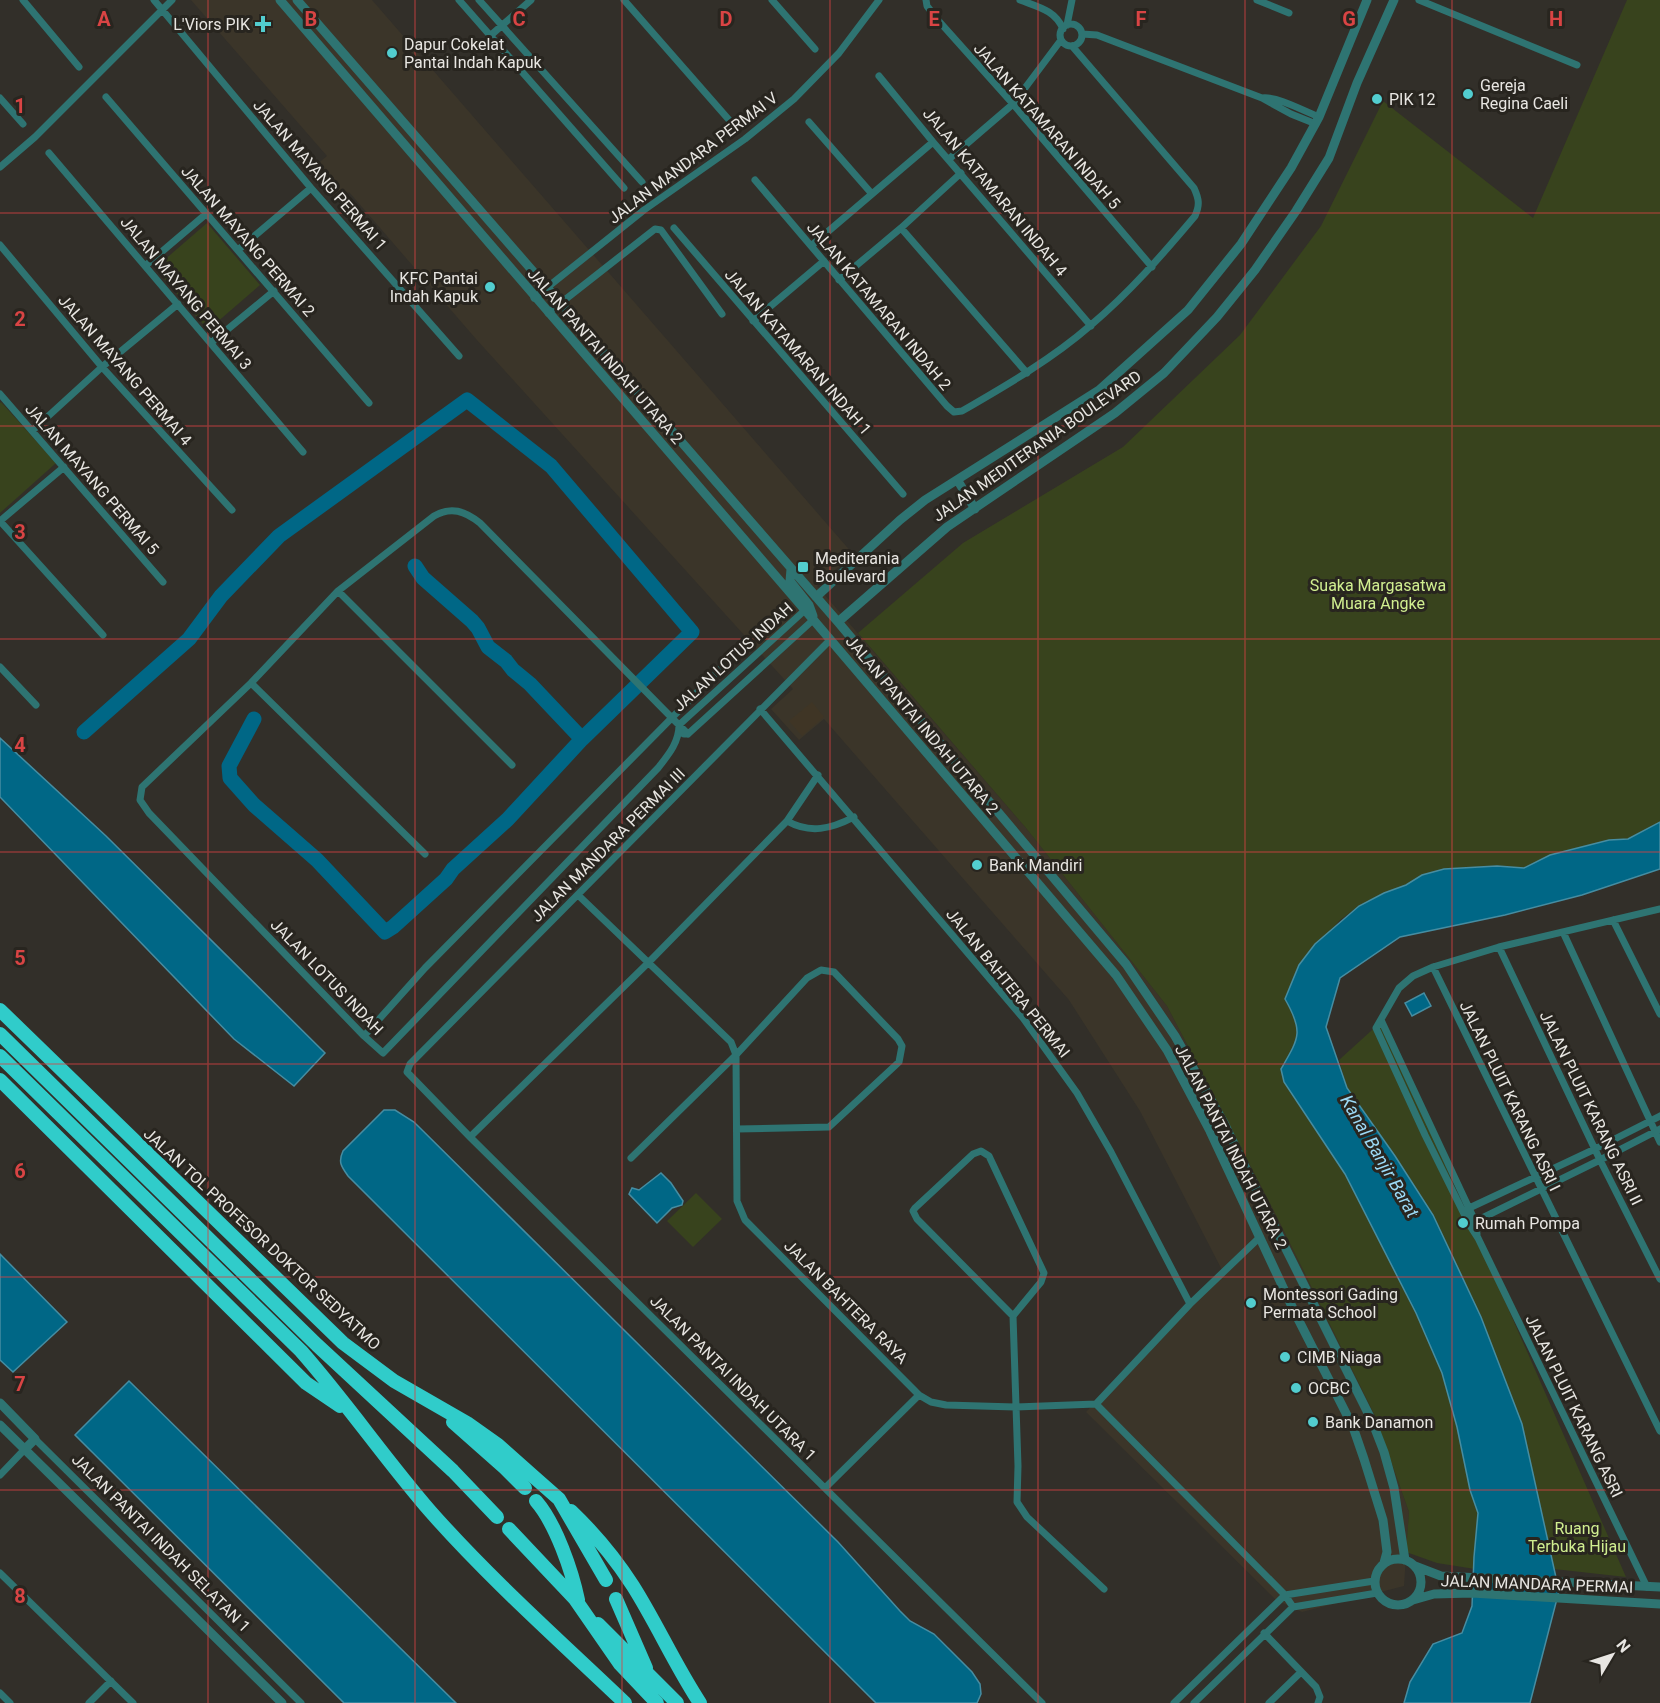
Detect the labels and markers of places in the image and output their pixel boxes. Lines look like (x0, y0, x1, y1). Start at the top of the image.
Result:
place label: L'Viors PIK (173, 15, 251, 34)
marker: L'Viors PIK (254, 15, 272, 33)
place label: Dapur Cokelat Pantai Indah Kapuk (404, 35, 543, 72)
marker: Dapur Cokelat Pantai Indah Kapuk (385, 46, 399, 60)
place label: Gereja Regina Caeli (1480, 76, 1568, 113)
marker: Gereja Regina Caeli (1461, 87, 1475, 101)
place label: PIK 12 (1389, 90, 1435, 109)
marker: PIK 12 (1370, 92, 1384, 106)
place label: KFC Pantai Indah Kapuk (390, 269, 479, 306)
marker: KFC Pantai Indah Kapuk (483, 280, 497, 294)
place label: Mediterania Boulevard (815, 549, 899, 586)
marker: Mediterania Boulevard (796, 560, 810, 574)
place label: Bank Mandiri (989, 856, 1082, 875)
marker: Bank Mandiri (970, 858, 984, 872)
place label: Rumah Pompa (1475, 1214, 1580, 1233)
marker: Rumah Pompa (1456, 1216, 1470, 1230)
place label: Montessori Gading Permata School (1263, 1285, 1398, 1322)
marker: Montessori Gading Permata School (1244, 1296, 1258, 1310)
place label: CIMB Niaga (1297, 1348, 1381, 1367)
marker: CIMB Niaga (1278, 1350, 1292, 1364)
place label: OCBC (1308, 1379, 1350, 1398)
marker: OCBC (1289, 1381, 1303, 1395)
place label: Bank Danamon (1325, 1413, 1433, 1432)
marker: Bank Danamon (1306, 1415, 1320, 1429)

